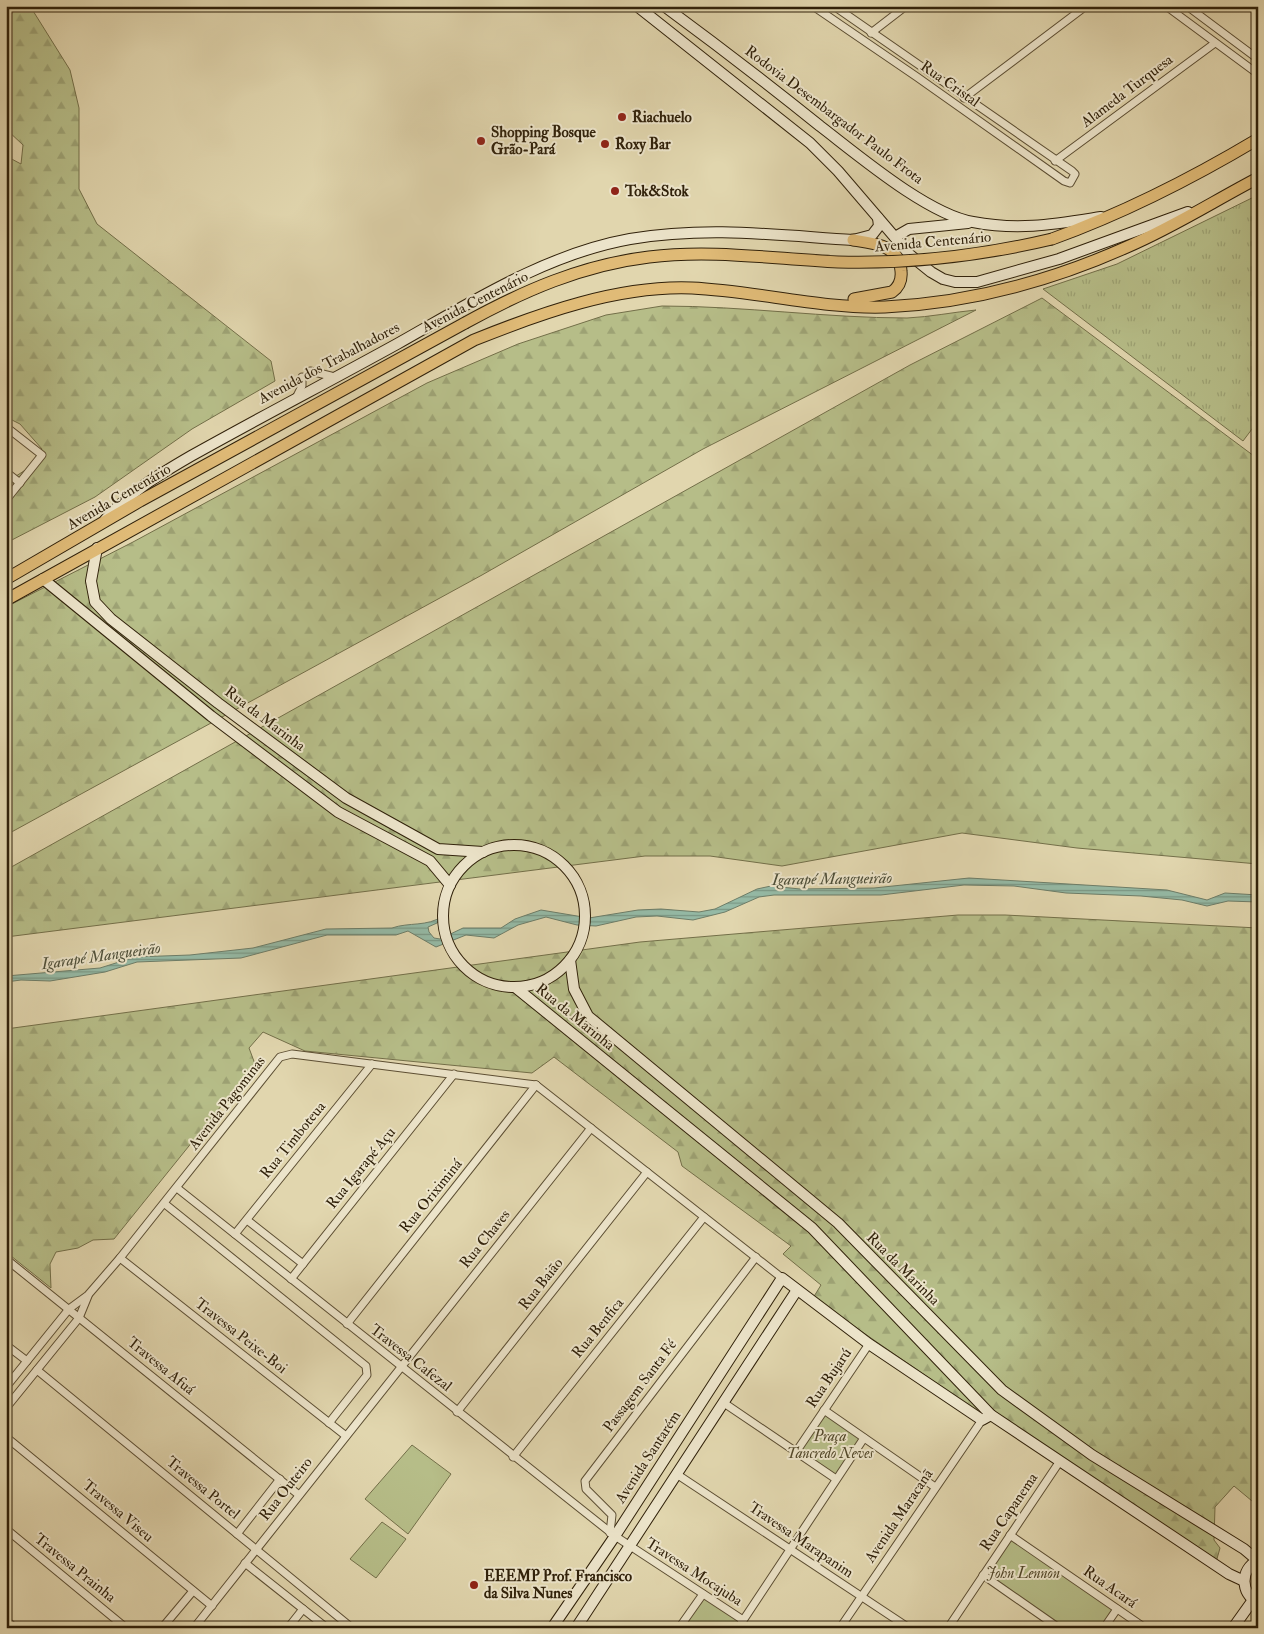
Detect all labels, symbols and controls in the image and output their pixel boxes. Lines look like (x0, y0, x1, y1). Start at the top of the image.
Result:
street label: Rodovia Desembargador Paulo Frota (741, 42, 928, 189)
street label: Alameda Turquesa (1076, 50, 1177, 132)
street label: Rua Cristal (917, 57, 983, 111)
place label: Riachuelo (632, 108, 693, 127)
marker: Riachuelo (616, 111, 628, 123)
place label: Shopping Bosque Grão-Pará (491, 123, 597, 159)
marker: Shopping Bosque Grão-Pará (475, 135, 487, 147)
place label: Roxy Bar (615, 135, 671, 155)
marker: Roxy Bar (599, 138, 611, 150)
place label: Tok&Stok (624, 182, 689, 201)
marker: Tok&Stok (609, 185, 621, 197)
street label: Avenida Centenário (873, 227, 992, 257)
street label: Avenida Centenário (418, 267, 531, 337)
street label: Avenida dos Trabalhadores (254, 318, 403, 409)
street label: Avenida Centenário (63, 460, 174, 535)
street label: Rua da Marinha (221, 682, 310, 756)
water label: Igarapé Mangueirão (771, 868, 892, 890)
water label: Igarapé Mangueirão (39, 938, 162, 974)
street label: Rua da Marinha (532, 979, 619, 1055)
street label: Avenida Pagominas (184, 1052, 270, 1155)
street label: Rua Timboteua (256, 1097, 330, 1182)
street label: Rua Igarapé Açu (322, 1123, 401, 1213)
street label: Rua Oriximiná (395, 1155, 467, 1237)
street label: Rua Chaves (456, 1206, 514, 1272)
street label: Rua da Marinha (862, 1228, 944, 1310)
street label: Rua Baião (515, 1254, 567, 1314)
street label: Rua Benfica (568, 1293, 629, 1362)
street label: Travessa Peixe-Boi (191, 1294, 291, 1378)
street label: Travessa Cafezal (366, 1320, 456, 1396)
street label: Travessa Afuá (123, 1333, 199, 1400)
street label: Passagem Santa Fé (599, 1335, 681, 1436)
street label: Rua Bujarú (802, 1344, 856, 1412)
street label: Avenida Santarém (610, 1407, 685, 1508)
park label: Praça Tancredo Neves (787, 1427, 874, 1463)
street label: Travessa Portel (162, 1452, 244, 1524)
street label: Rua Outeiro (255, 1453, 317, 1525)
street label: Avenida Maracanã (860, 1465, 938, 1567)
street label: Rua Capanema (976, 1469, 1043, 1555)
street label: Travessa Viseu (79, 1476, 158, 1546)
street label: Travessa Marapanim (744, 1498, 857, 1583)
street label: Travessa Prainha (30, 1529, 120, 1607)
street label: Travessa Mocajuba (642, 1534, 747, 1611)
street label: Rua Acará (1079, 1562, 1141, 1613)
park label: John Lennon (986, 1564, 1060, 1583)
place label: EEEMP Prof. Francisco da Silva Nunes (484, 1567, 633, 1603)
marker: EEEMP Prof. Francisco da Silva Nunes (468, 1579, 480, 1591)

